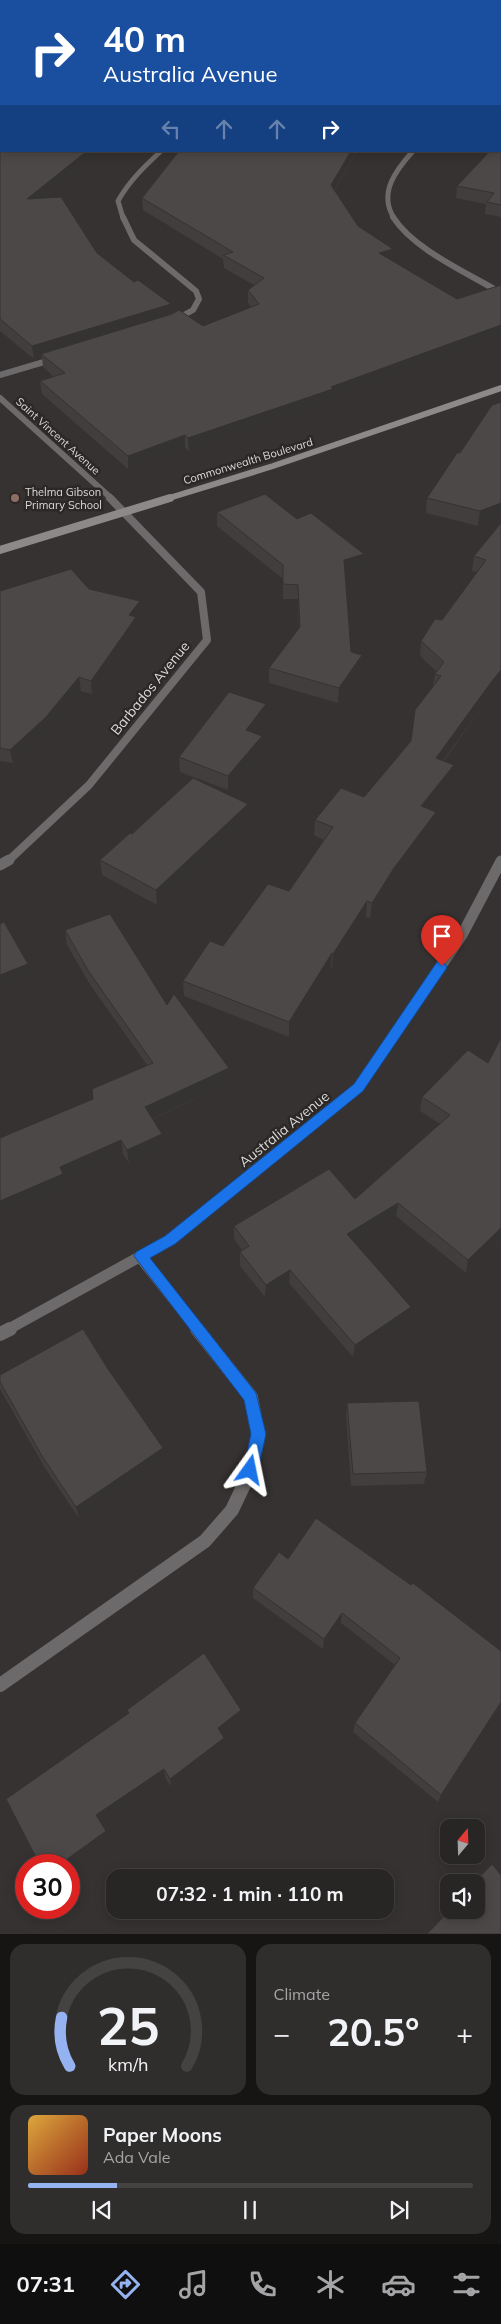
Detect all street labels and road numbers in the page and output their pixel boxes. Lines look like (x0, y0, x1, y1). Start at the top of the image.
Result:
street label: Saint Vincent Avenue (13, 394, 103, 478)
street label: Commonwealth Boulevard (182, 435, 314, 487)
street label: Barbados Avenue (107, 637, 193, 739)
street label: Australia Avenue (235, 1087, 333, 1171)

